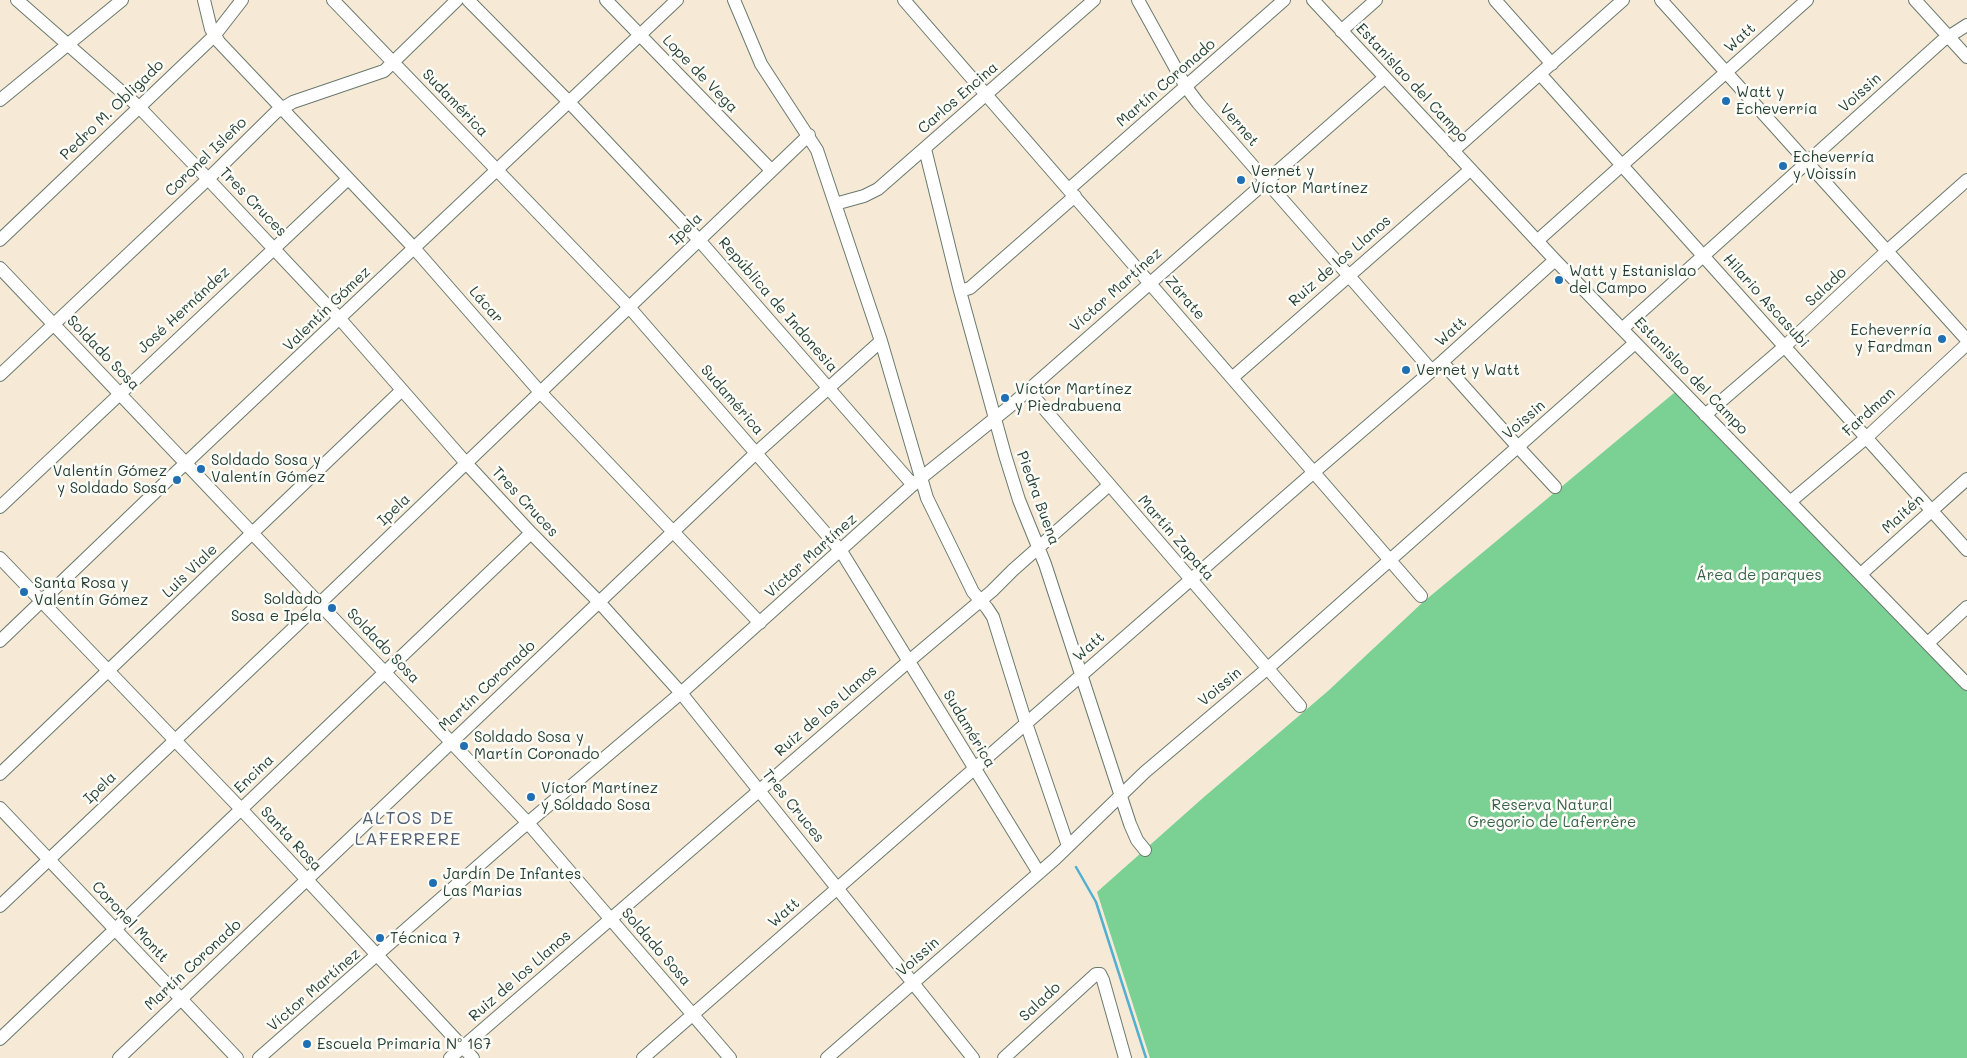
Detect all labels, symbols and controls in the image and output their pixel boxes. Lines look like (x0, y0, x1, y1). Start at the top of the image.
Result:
street label: Watt (1721, 19, 1759, 57)
street label: Estanislao del Campo (1352, 20, 1472, 146)
street label: Lope de Vega (659, 32, 741, 116)
street label: Martín Coronado (1113, 35, 1219, 131)
street label: Pedro M. Obligado (57, 56, 167, 164)
street label: Carlos Encina (914, 58, 1002, 138)
street label: Sudamérica (418, 65, 492, 141)
street label: Voissin (1835, 69, 1885, 117)
place label: Watt y Echeverría (1736, 83, 1817, 118)
marker: Watt y Echeverría (1720, 95, 1732, 107)
street label: Vernet (1216, 100, 1262, 150)
street label: Coronel Isleño (162, 114, 250, 200)
place label: Echeverría y Voissín (1793, 148, 1874, 183)
marker: Echeverría y Voissín (1777, 160, 1789, 172)
place label: Vernet y Víctor Martínez (1251, 162, 1368, 197)
street label: Tres Cruces (216, 164, 290, 240)
marker: Vernet y Víctor Martínez (1235, 174, 1247, 186)
street label: Ipela (666, 209, 706, 249)
street label: Ruiz de los Llanos (1285, 212, 1395, 310)
street label: República de Indonesia (714, 234, 842, 376)
street label: Víctor Martínez (1066, 244, 1166, 336)
street label: Hilario Ascasubi (1719, 251, 1813, 351)
place label: Watt y Estanislao del Campo (1569, 262, 1696, 297)
street label: José Hernández (134, 263, 234, 357)
street label: Valentín Gómez (280, 263, 374, 355)
street label: Salado (1802, 264, 1850, 310)
street label: Zárate (1161, 272, 1209, 324)
marker: Watt y Estanislao del Campo (1553, 274, 1565, 286)
street label: Lácar (465, 283, 507, 327)
street label: Soldado Sosa (63, 312, 143, 394)
street label: Watt (1432, 313, 1470, 351)
street label: Estanislao del Campo (1630, 314, 1752, 438)
place label: Echeverría y Fardman (1851, 321, 1932, 356)
marker: Echeverría y Fardman (1936, 333, 1948, 345)
street label: Sudamérica (697, 361, 767, 439)
place label: Vernet y Watt (1416, 361, 1520, 379)
marker: Vernet y Watt (1400, 364, 1412, 376)
place label: Víctor Martínez y Piedrabuena (1015, 380, 1132, 415)
street label: Fardman (1839, 384, 1899, 440)
marker: Víctor Martínez y Piedrabuena (999, 392, 1011, 404)
street label: Voissin (1499, 397, 1549, 443)
street label: Piedra Buena (1013, 449, 1063, 547)
place label: Soldado Sosa y Valentín Gómez (211, 451, 325, 486)
place label: Valentín Gómez y Soldado Sosa (53, 462, 167, 497)
marker: Soldado Sosa y Valentín Gómez (195, 463, 207, 475)
street label: Tres Cruces (488, 463, 562, 541)
marker: Valentín Gómez y Soldado Sosa (171, 474, 183, 486)
street label: Ipela (374, 490, 414, 530)
street label: Maitén (1878, 491, 1928, 537)
street label: Martín Zapata (1134, 492, 1218, 584)
street label: Víctor Martínez (761, 510, 861, 602)
street label: Luis Viale (159, 540, 221, 602)
park label: Área de parques (1696, 566, 1822, 584)
place label: Santa Rosa y Valentín Gómez (34, 574, 148, 609)
marker: Santa Rosa y Valentín Gómez (18, 586, 30, 598)
place label: Soldado Sosa e Ipela (231, 590, 322, 625)
marker: Soldado Sosa e Ipela (326, 602, 338, 614)
street label: Soldado Sosa (343, 605, 423, 687)
street label: Watt (1070, 628, 1108, 666)
street label: Martín Coronado (435, 637, 539, 735)
street label: Ruiz de los Llanos (771, 662, 881, 760)
street label: Voissin (1195, 664, 1245, 710)
street label: Sudamérica (939, 687, 999, 771)
place label: Soldado Sosa y Martín Coronado (474, 728, 599, 763)
marker: Soldado Sosa y Martín Coronado (458, 740, 470, 752)
street label: Encina (230, 751, 278, 797)
street label: Tres Cruces (758, 766, 828, 846)
street label: Ipela (80, 768, 120, 808)
place label: Víctor Martínez y Soldado Sosa (541, 779, 658, 814)
marker: Víctor Martínez y Soldado Sosa (525, 791, 537, 803)
park label: Reserva Natural Gregorio de Laferrère (1468, 796, 1636, 831)
street label: Santa Rosa (256, 803, 326, 875)
district label: ALTOS DE LAFERRERE (354, 807, 462, 850)
place label: Jardín De Infantes Las Marias (443, 865, 581, 900)
marker: Jardín De Infantes Las Marias (427, 877, 439, 889)
street label: Coronel Montt (88, 878, 172, 966)
street label: Watt (765, 894, 803, 932)
street label: Soldado Sosa (617, 904, 695, 990)
street label: Martín Coronado (141, 916, 245, 1014)
street label: Ruiz de los Llanos (465, 927, 575, 1025)
place label: Técnica 7 (390, 929, 461, 947)
marker: Técnica 7 (374, 932, 386, 944)
street label: Voissin (893, 934, 943, 980)
street label: Víctor Martínez (264, 945, 364, 1035)
street label: Salado (1016, 979, 1064, 1025)
place label: Escuela Primaria Nº 167 (317, 1035, 491, 1053)
marker: Escuela Primaria Nº 167 (301, 1038, 313, 1050)

